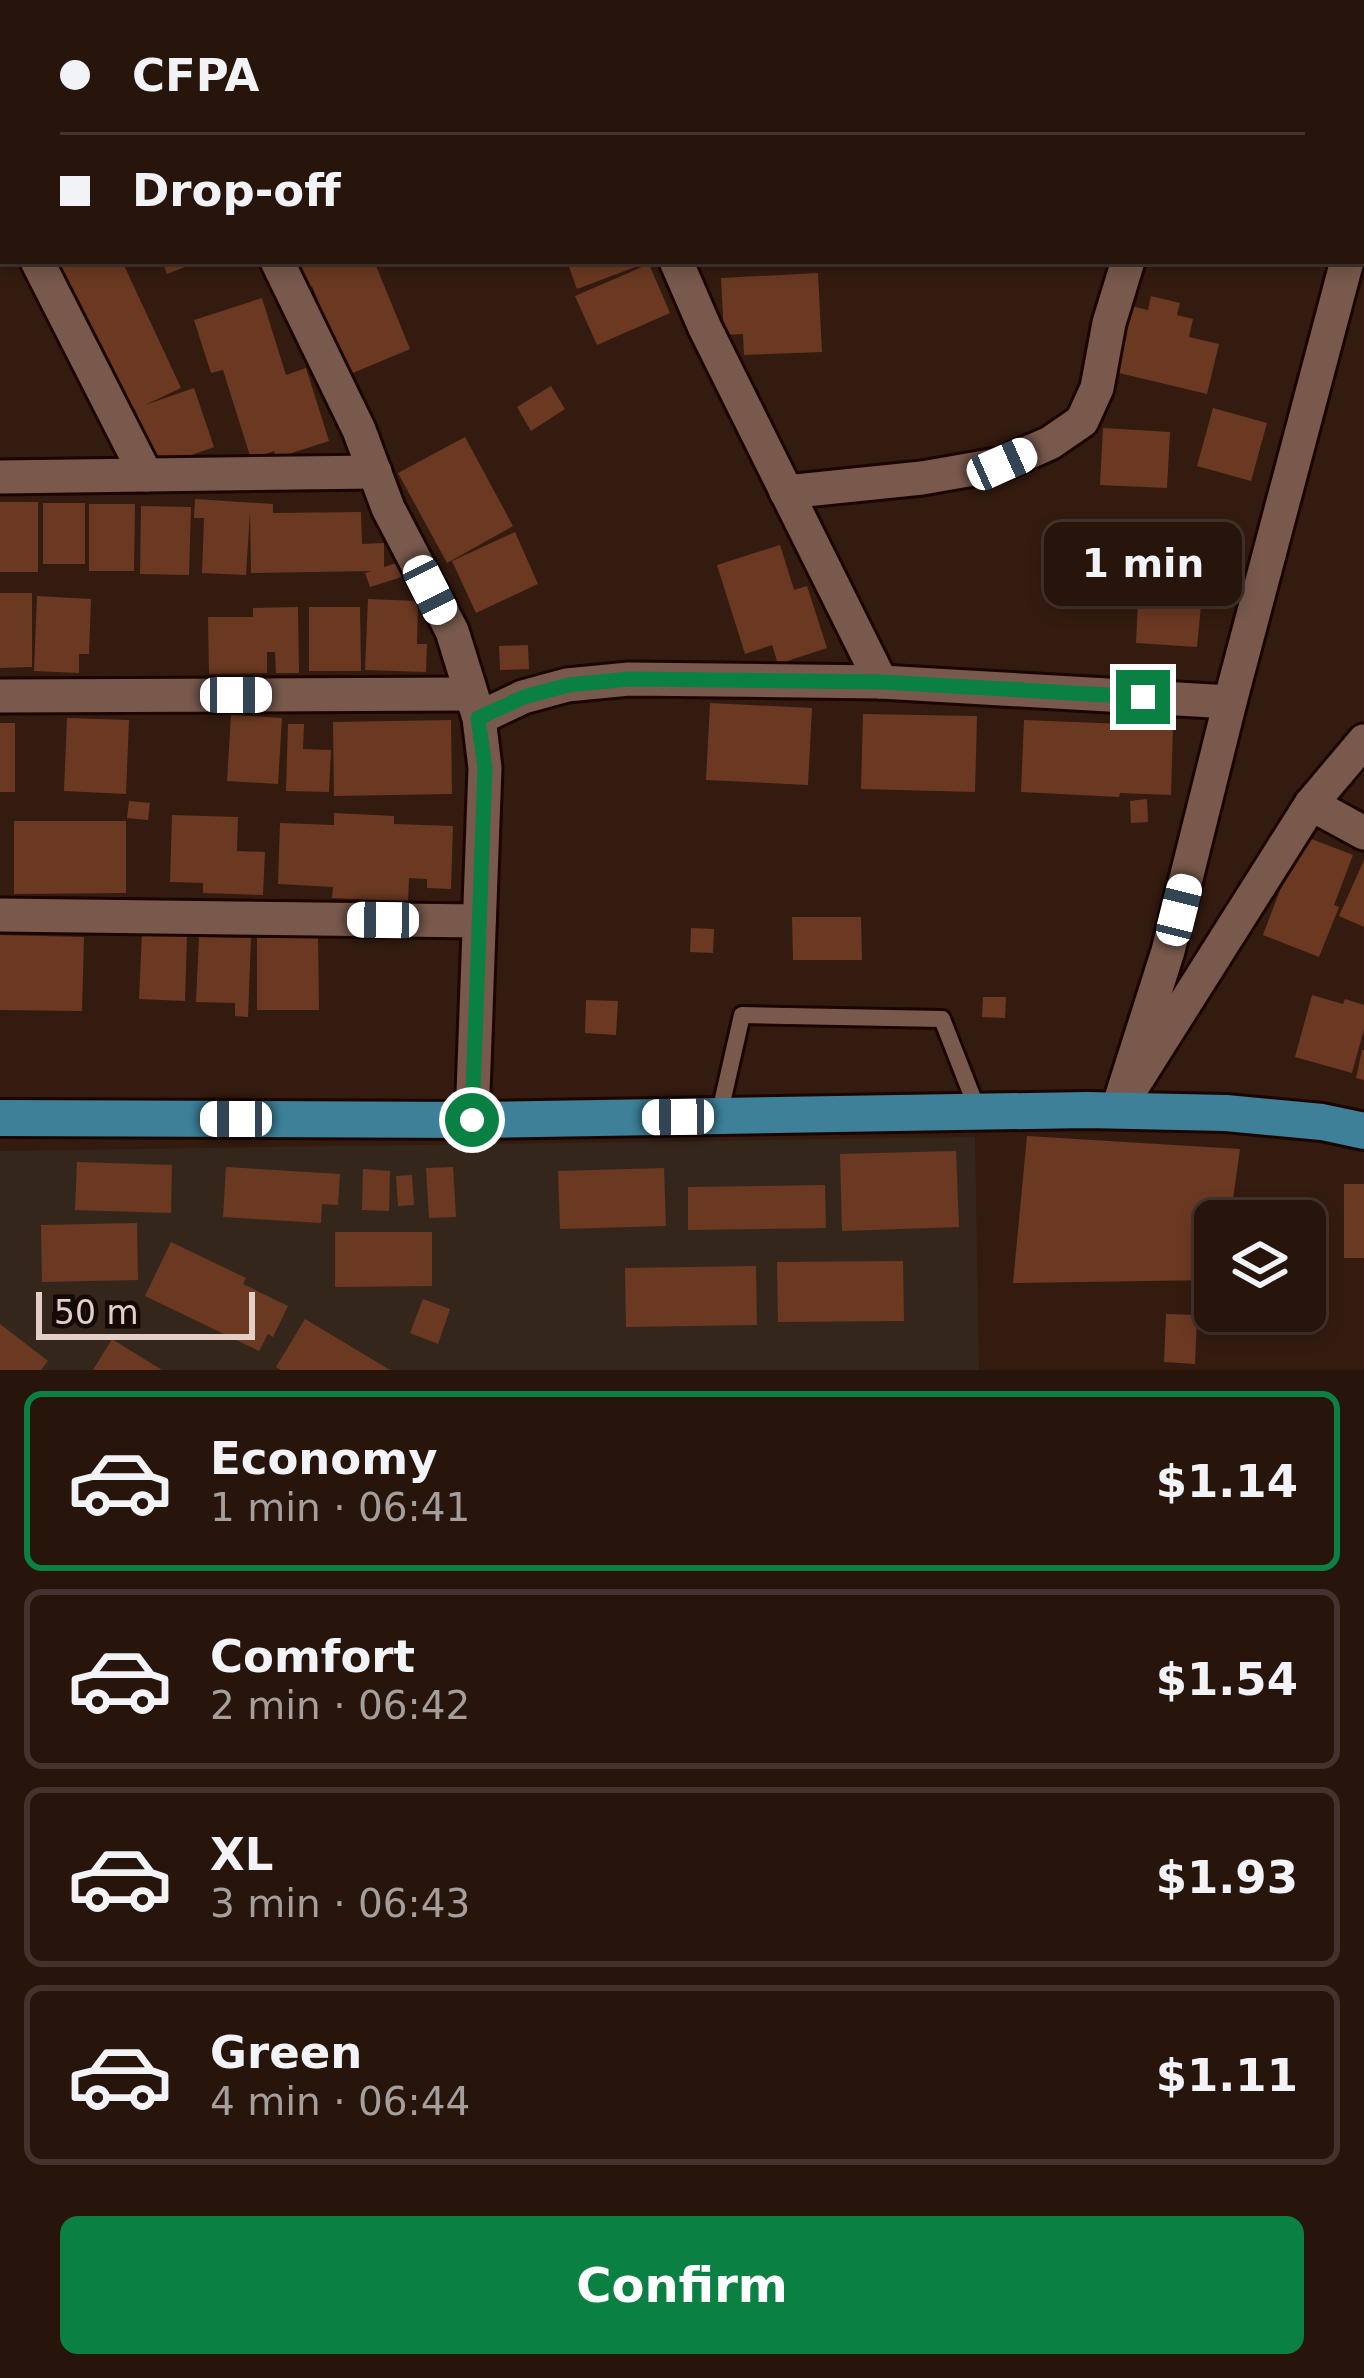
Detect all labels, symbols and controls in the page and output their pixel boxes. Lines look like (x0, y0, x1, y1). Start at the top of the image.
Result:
text: CFPA (132, 49, 259, 102)
text: Drop-off (132, 164, 341, 217)
car (962, 433, 1042, 495)
callout: 1 min (1044, 523, 1242, 607)
text: 1 min (1082, 541, 1204, 586)
car (398, 550, 462, 630)
route end (1116, 670, 1170, 724)
car (200, 677, 272, 713)
car (1153, 871, 1205, 949)
car (347, 901, 419, 939)
route start (445, 1093, 499, 1147)
car (642, 1098, 714, 1136)
car (200, 1101, 272, 1137)
map controls (1194, 1200, 1326, 1332)
button: layers (1194, 1200, 1326, 1332)
scale bar (36, 1286, 255, 1339)
text: 50 m (54, 1293, 139, 1332)
icon: car (66, 1427, 174, 1535)
text: Economy (210, 1432, 438, 1485)
text: $1.14 (1156, 1455, 1298, 1508)
text: 1 min · 06:41 (210, 1485, 470, 1530)
icon: car (66, 1625, 174, 1733)
text: Comfort (210, 1630, 415, 1683)
text: $1.54 (1156, 1653, 1298, 1706)
text: 2 min · 06:42 (210, 1683, 470, 1728)
icon: car (66, 1823, 174, 1931)
text: XL (210, 1828, 273, 1881)
text: $1.93 (1156, 1851, 1298, 1904)
text: 3 min · 06:43 (210, 1881, 470, 1926)
icon: car (66, 2021, 174, 2129)
text: Green (210, 2026, 362, 2079)
text: $1.11 (1156, 2049, 1298, 2102)
text: 4 min · 06:44 (210, 2079, 470, 2124)
button: Confirm (60, 2216, 1304, 2354)

